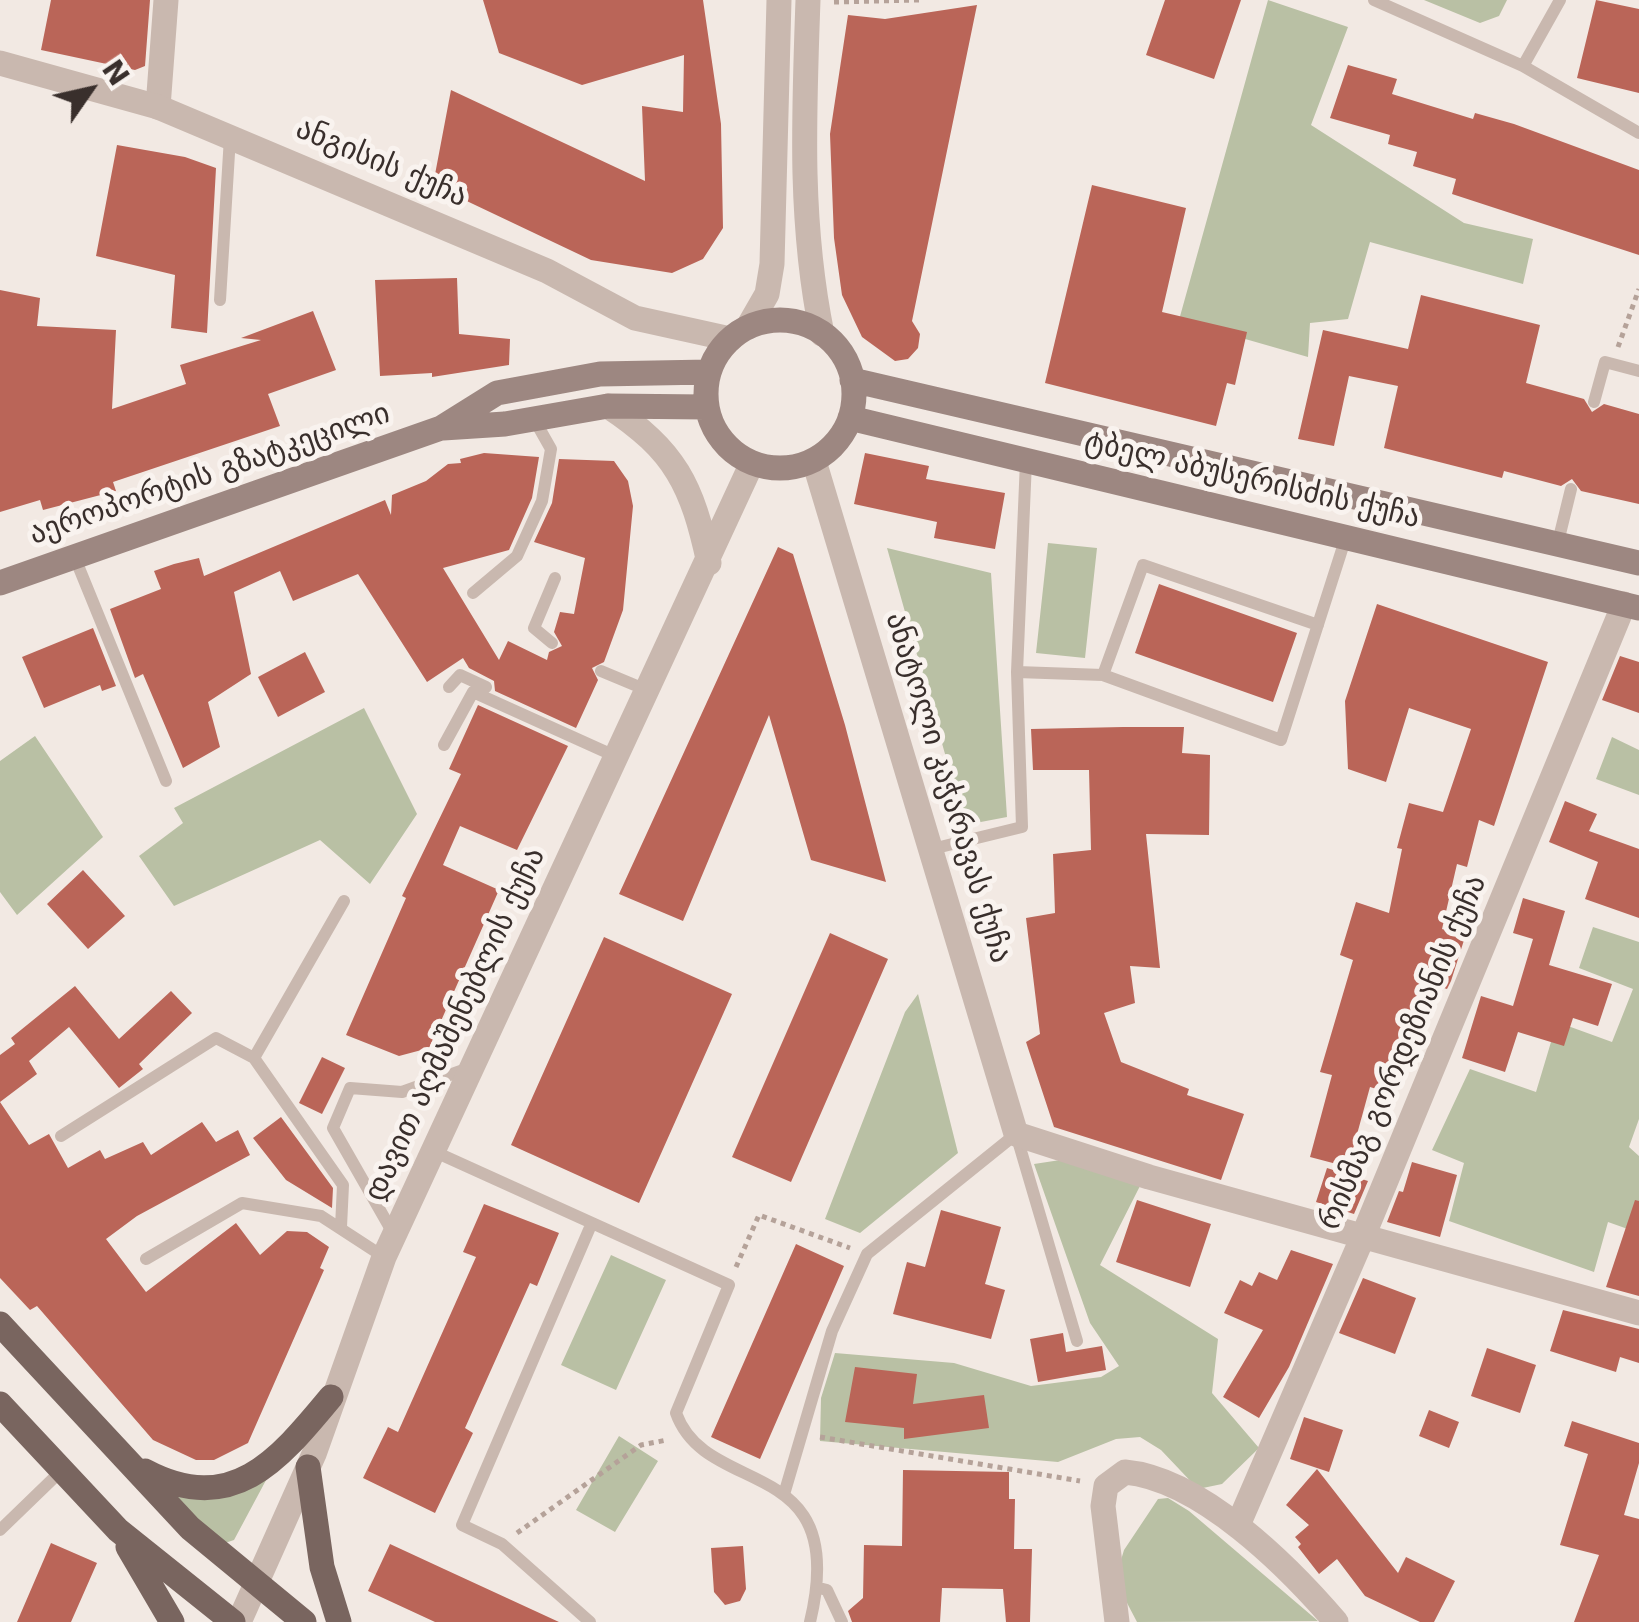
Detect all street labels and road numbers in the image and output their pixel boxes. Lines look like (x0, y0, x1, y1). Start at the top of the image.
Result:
street label: ანგისის ქუჩა (290, 112, 472, 216)
street label: აეროპორტის გზატკეცილი (25, 396, 395, 554)
street label: ტბელ აბუსერისძის ქუჩა (1081, 425, 1423, 537)
street label: ანატოლი კაჭარავას ქუჩა (876, 608, 1018, 968)
street label: დავით აღმაშენებლის ქუჩა (358, 843, 554, 1207)
street label: რისმაგ გორდეზიანის ქუჩა (1313, 870, 1495, 1236)

